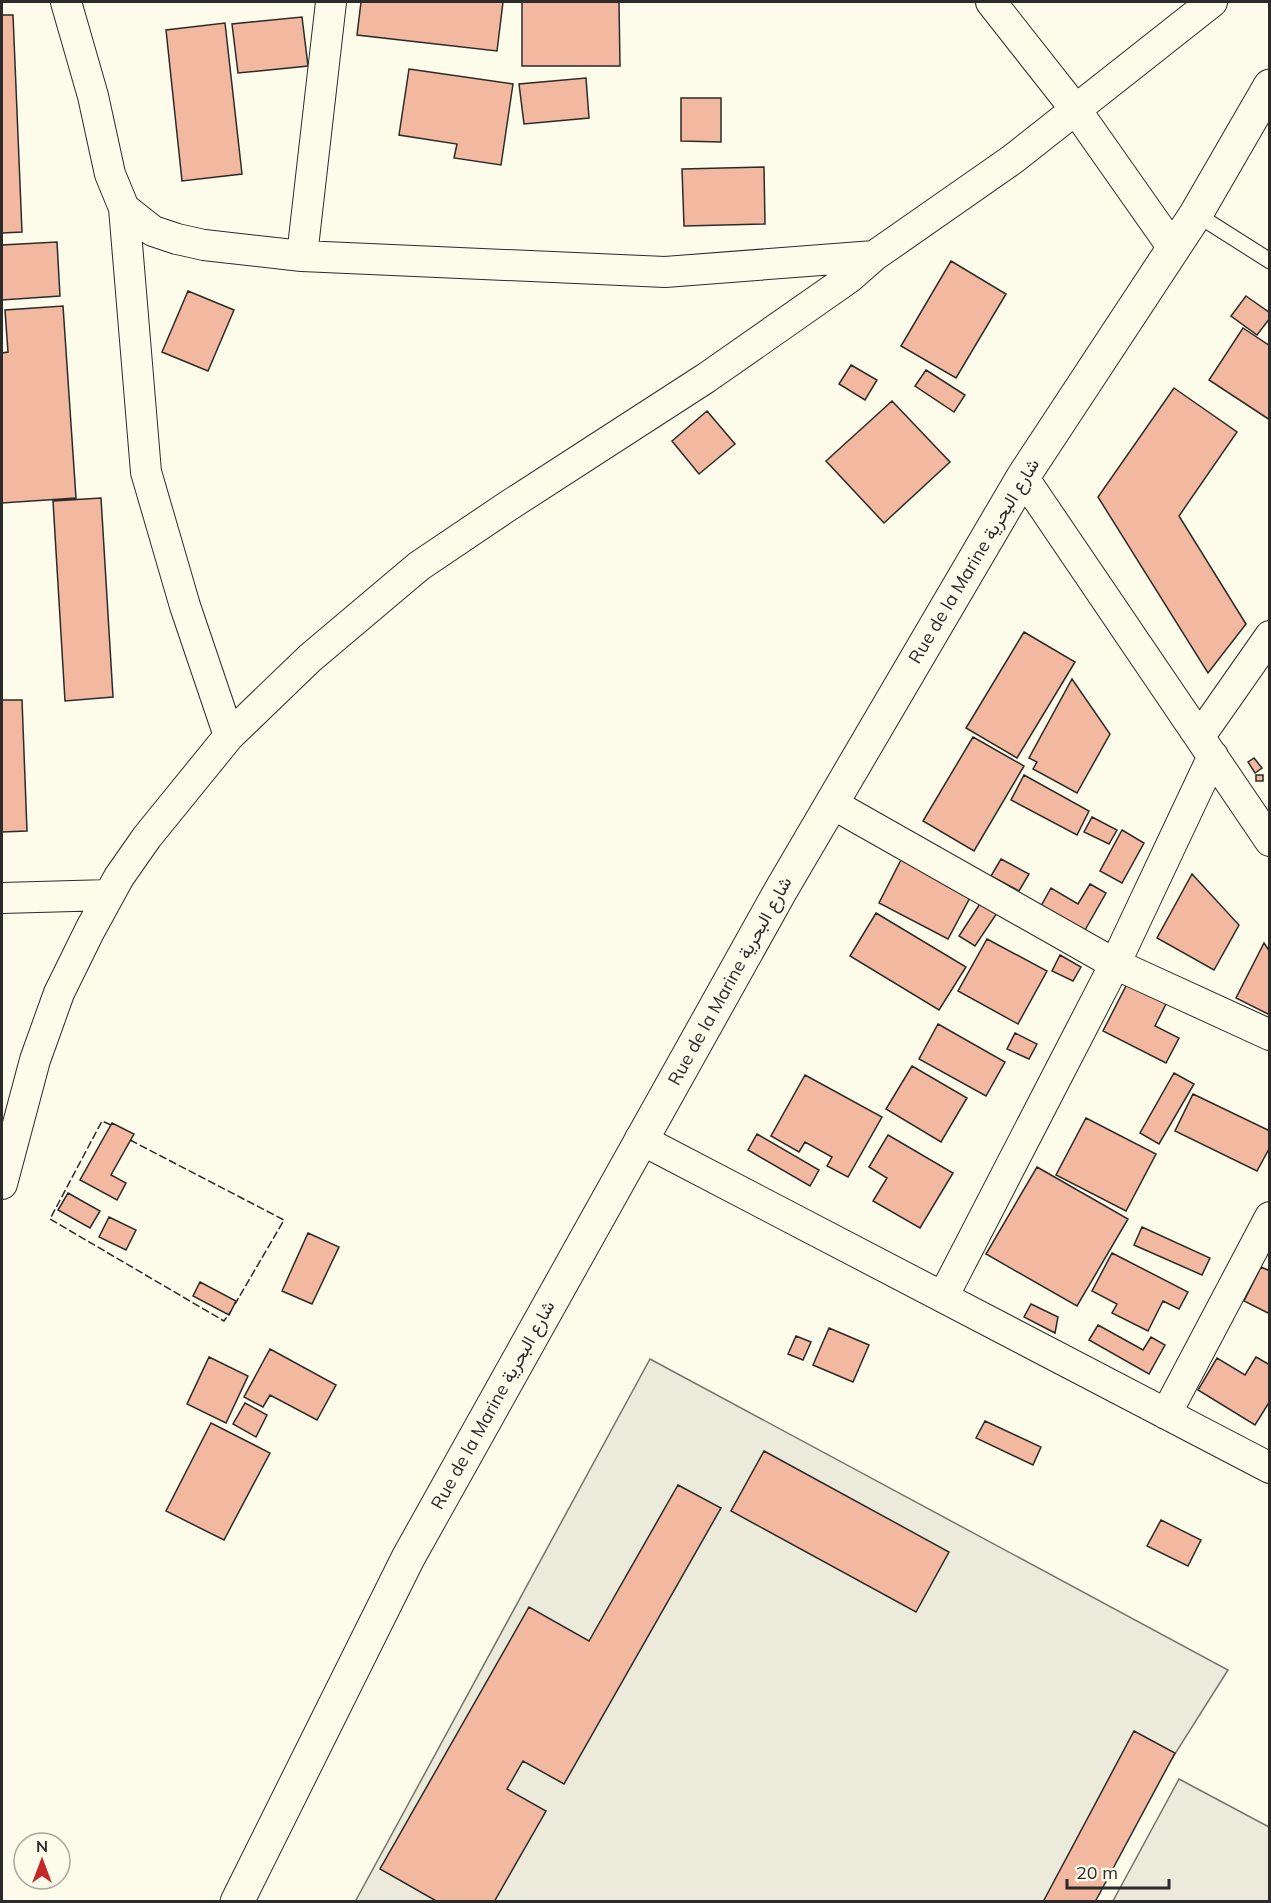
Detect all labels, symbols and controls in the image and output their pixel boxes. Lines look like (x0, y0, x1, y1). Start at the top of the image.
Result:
street label: Rue de la Marine شارع البحرية (903, 454, 1045, 668)
street label: Rue de la Marine شارع البحرية (662, 872, 798, 1090)
street label: Rue de la Marine شارع البحرية (425, 1296, 561, 1514)
north arrow (12, 1831, 72, 1891)
text: N (36, 1836, 48, 1856)
scale bar (1067, 1852, 1169, 1890)
text: 20 m (1076, 1861, 1118, 1884)

